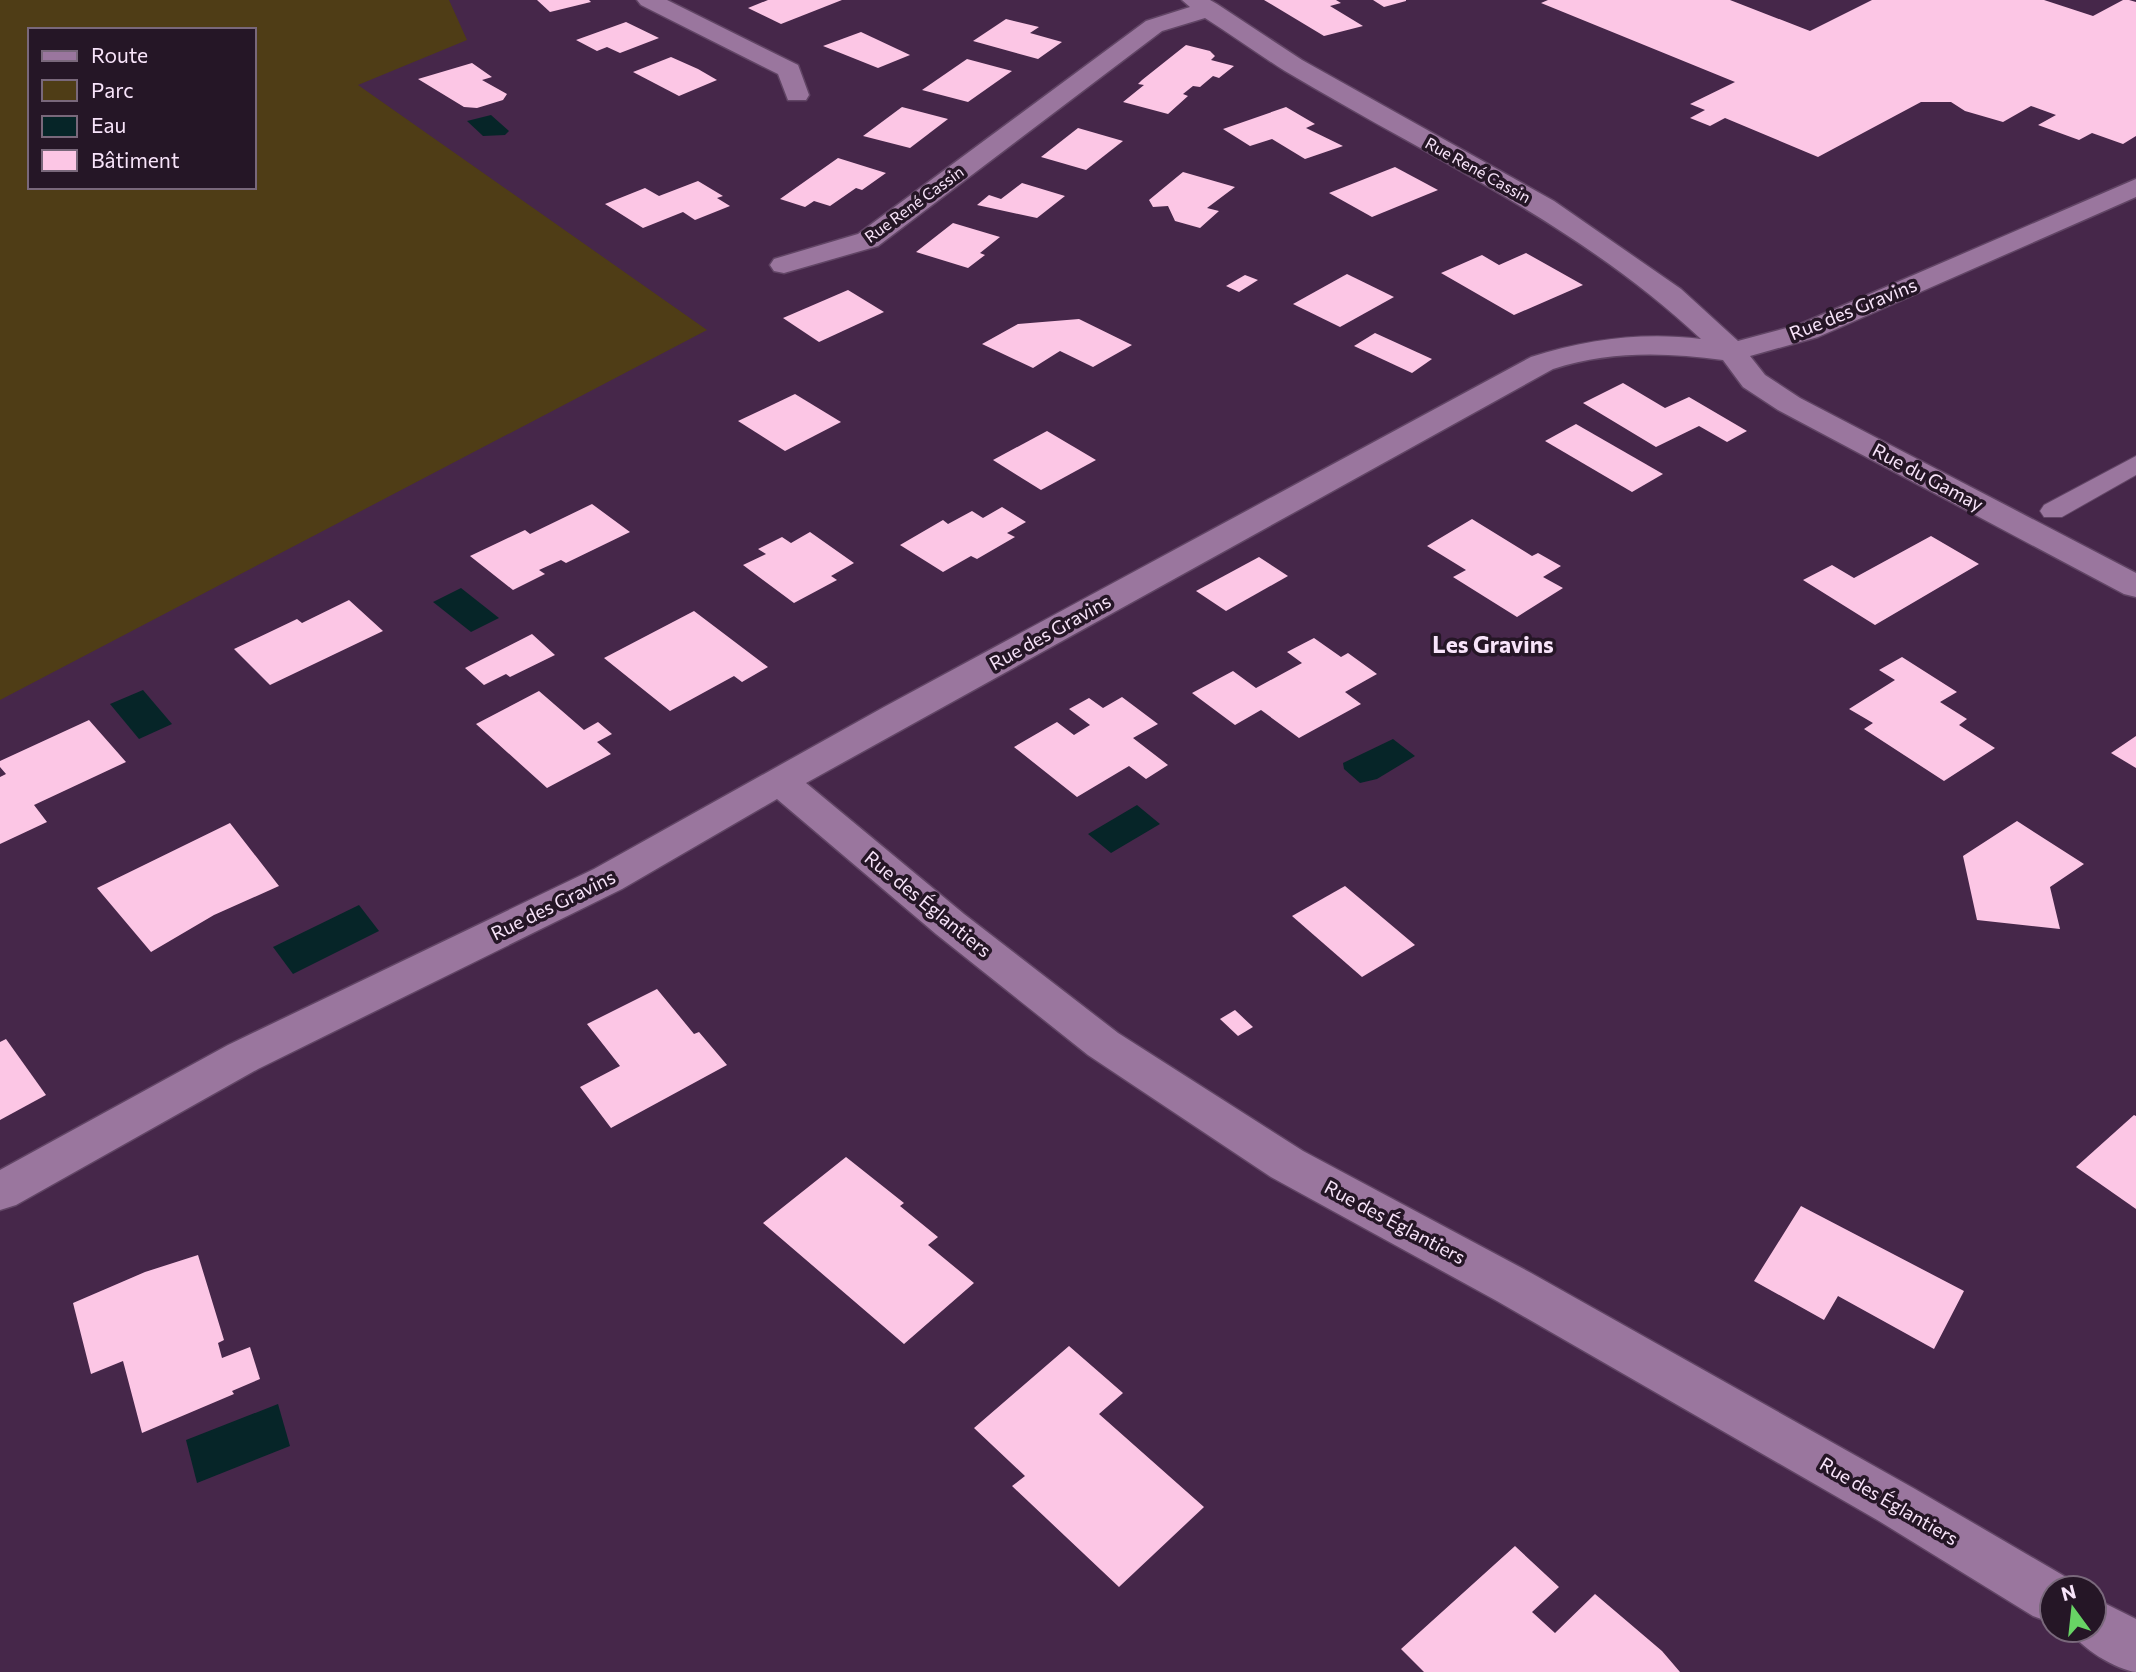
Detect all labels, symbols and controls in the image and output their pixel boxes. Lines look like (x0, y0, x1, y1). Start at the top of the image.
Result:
legend (28, 28, 256, 189)
text: Route (91, 42, 148, 67)
text: Parc (91, 77, 134, 102)
text: Eau (91, 112, 126, 137)
street label: Rue René Cassin (1422, 133, 1534, 206)
text: Bâtiment (91, 147, 180, 172)
street label: Rue René Cassin (861, 161, 967, 246)
street label: Rue des Gravins (1786, 273, 1920, 345)
street label: Rue du Gamay (1869, 438, 1988, 515)
street label: Rue des Gravins (985, 589, 1115, 674)
district label: Les Gravins (1432, 630, 1554, 658)
street label: Rue des Églantiers (860, 846, 996, 962)
street label: Rue des Gravins (487, 865, 619, 945)
street label: Rue des Églantiers (1321, 1175, 1470, 1268)
street label: Rue des Églantiers (1816, 1452, 1963, 1550)
north arrow (2038, 1574, 2108, 1644)
text: N (2059, 1579, 2078, 1605)

